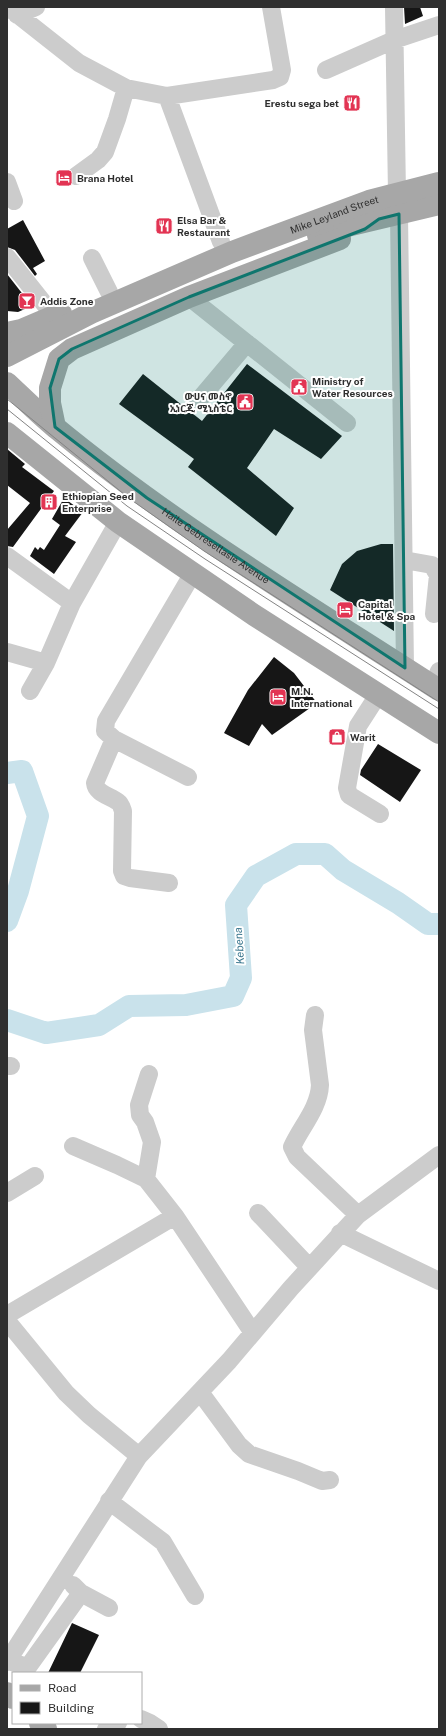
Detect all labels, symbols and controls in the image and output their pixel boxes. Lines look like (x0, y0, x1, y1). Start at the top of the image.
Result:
restaurant icon: Erestu sega bet (342, 93, 362, 113)
place label: Erestu sega bet (264, 97, 339, 109)
hotel icon: Brana Hotel (54, 168, 74, 188)
place label: Brana Hotel (77, 172, 134, 184)
street label: Mike Leyland Street (288, 193, 380, 236)
place label: Elsa Bar & Restaurant (177, 214, 230, 238)
restaurant icon: Elsa Bar & Restaurant (154, 216, 174, 236)
bar icon: Addis Zone (17, 291, 37, 311)
place label: Addis Zone (40, 295, 94, 307)
place label: Ministry of Water Resources (312, 375, 393, 399)
public building icon: Ministry of Water Resources (289, 377, 309, 397)
place label: ውሀና መስኖ ኢነርጂ ሚኒስቴር (170, 390, 232, 414)
public building icon: ውሀና መስኖ ኢነርጂ ሚኒስቴር (235, 392, 255, 412)
place label: Ethiopian Seed Enterprise (62, 490, 134, 514)
building icon: Ethiopian Seed Enterprise (39, 492, 59, 512)
street label: Haile Gebresellasie Avenue (160, 505, 272, 586)
place label: Capital Hotel & Spa (358, 598, 416, 622)
hotel icon: Capital Hotel & Spa (335, 600, 355, 620)
place label: M.N. International (291, 685, 353, 709)
hotel icon: M.N. International (268, 687, 288, 707)
shop icon: Warit (327, 727, 347, 747)
place label: Warit (350, 731, 376, 743)
water label: Kebena (232, 927, 246, 965)
legend (12, 1672, 142, 1724)
text: Road (48, 1681, 76, 1695)
text: Building (48, 1701, 94, 1715)

